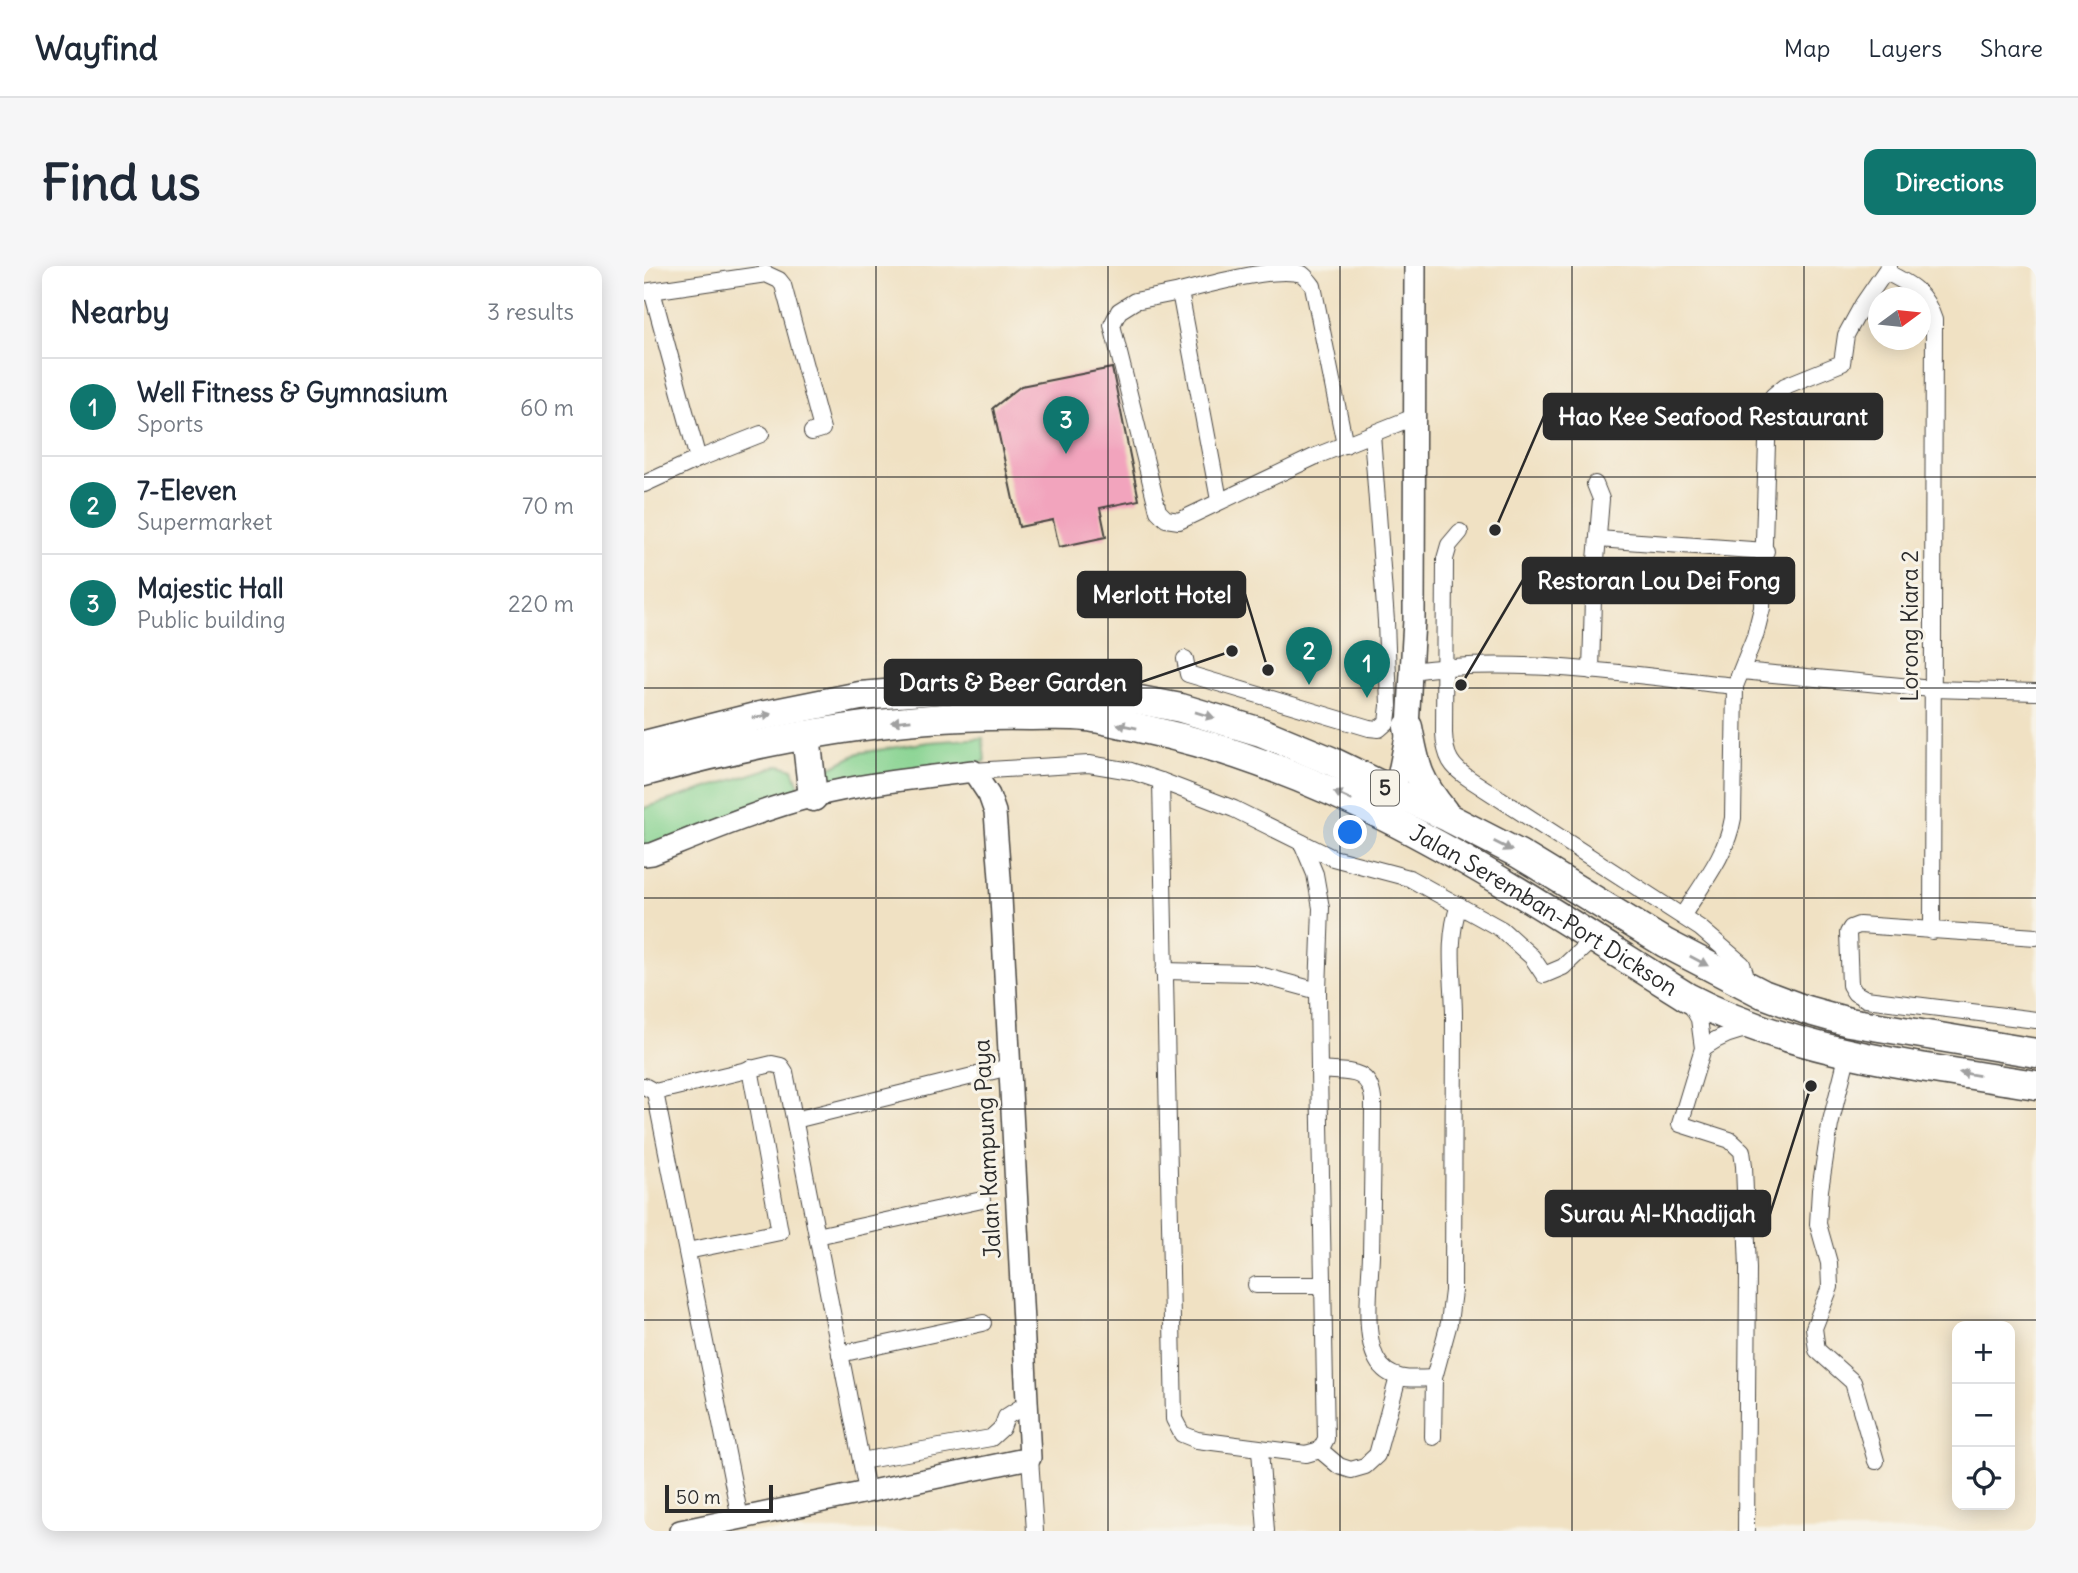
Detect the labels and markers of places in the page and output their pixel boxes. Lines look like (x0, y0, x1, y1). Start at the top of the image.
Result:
callout: Hao Kee Seafood Restaurant (1544, 394, 1882, 439)
pin: 3 (1043, 396, 1089, 454)
callout: Restoran Lou Dei Fong (1523, 558, 1794, 603)
callout: Merlott Hotel (1078, 572, 1245, 617)
pin: 2 (1286, 627, 1332, 685)
pin: 1 (1344, 640, 1390, 698)
callout: Darts & Beer Garden (885, 660, 1141, 705)
callout: Surau Al-Khadijah (1546, 1191, 1770, 1236)

